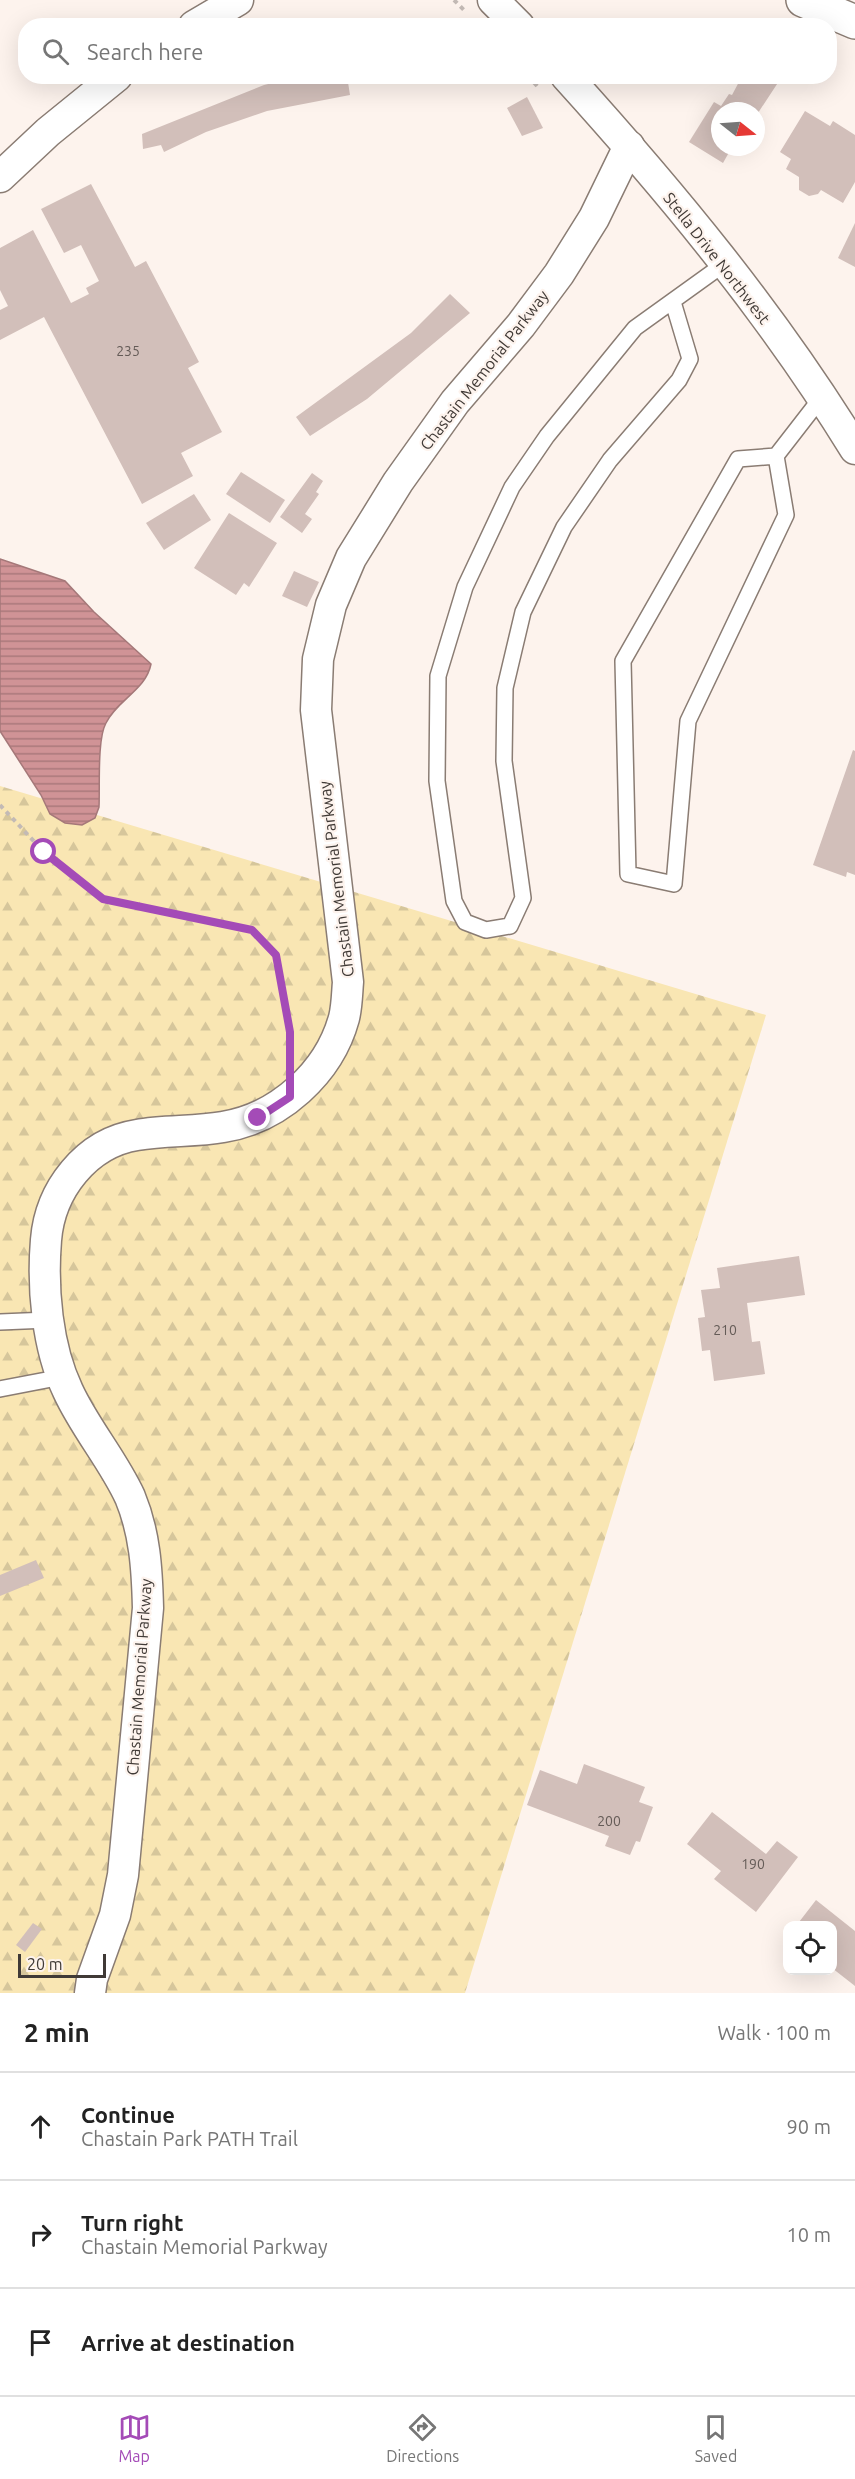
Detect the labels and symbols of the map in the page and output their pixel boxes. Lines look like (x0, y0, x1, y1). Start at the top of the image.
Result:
north arrow (711, 102, 765, 156)
street label: Stella Drive Northwest (660, 189, 774, 328)
street label: Chastain Memorial Parkway (416, 286, 552, 453)
house number: 235 (116, 343, 140, 359)
street label: Chastain Memorial Parkway (315, 780, 357, 978)
route start (30, 838, 56, 864)
route end (244, 1104, 270, 1130)
house number: 210 (713, 1322, 737, 1338)
street label: Chastain Memorial Parkway (123, 1578, 155, 1776)
house number: 200 (597, 1813, 621, 1829)
house number: 190 (741, 1856, 765, 1872)
scale bar (18, 1951, 106, 1978)

